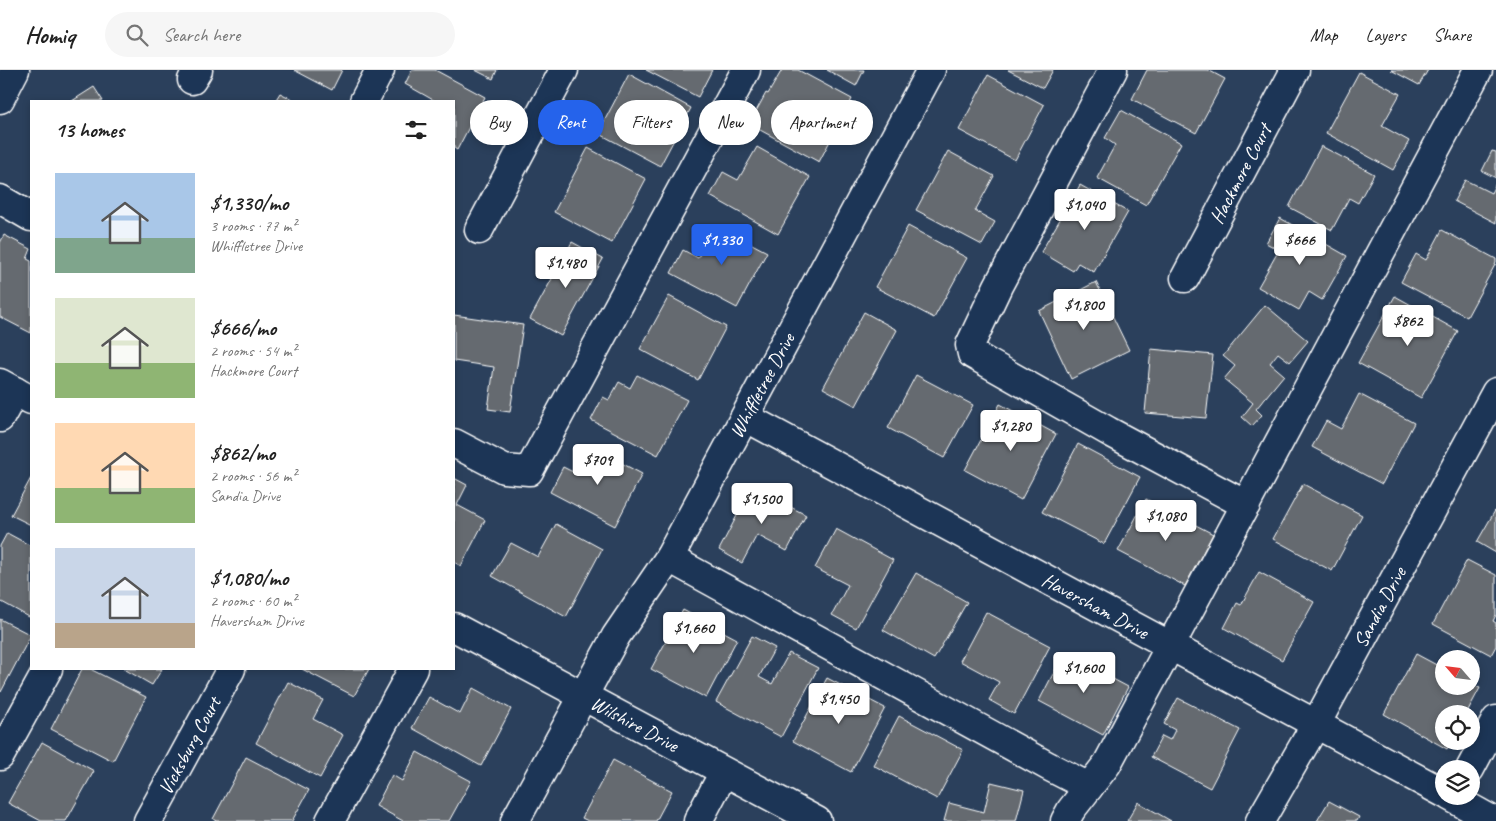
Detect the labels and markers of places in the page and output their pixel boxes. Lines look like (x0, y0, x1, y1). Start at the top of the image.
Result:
pin: $1,040 (1044, 189, 1126, 231)
pin: $1,330 (681, 224, 763, 266)
pin: $666 (1270, 224, 1330, 266)
pin: $1,480 (525, 246, 607, 289)
pin: $1,800 (1043, 288, 1125, 331)
pin: $862 (1378, 304, 1438, 347)
pin: $1,280 (970, 410, 1052, 452)
pin: $709 (568, 444, 628, 486)
pin: $1,500 (721, 482, 803, 525)
pin: $1,080 (1125, 500, 1207, 542)
pin: $1,660 (653, 612, 735, 654)
pin: $1,600 (1043, 652, 1125, 694)
pin: $1,450 (798, 682, 880, 725)

